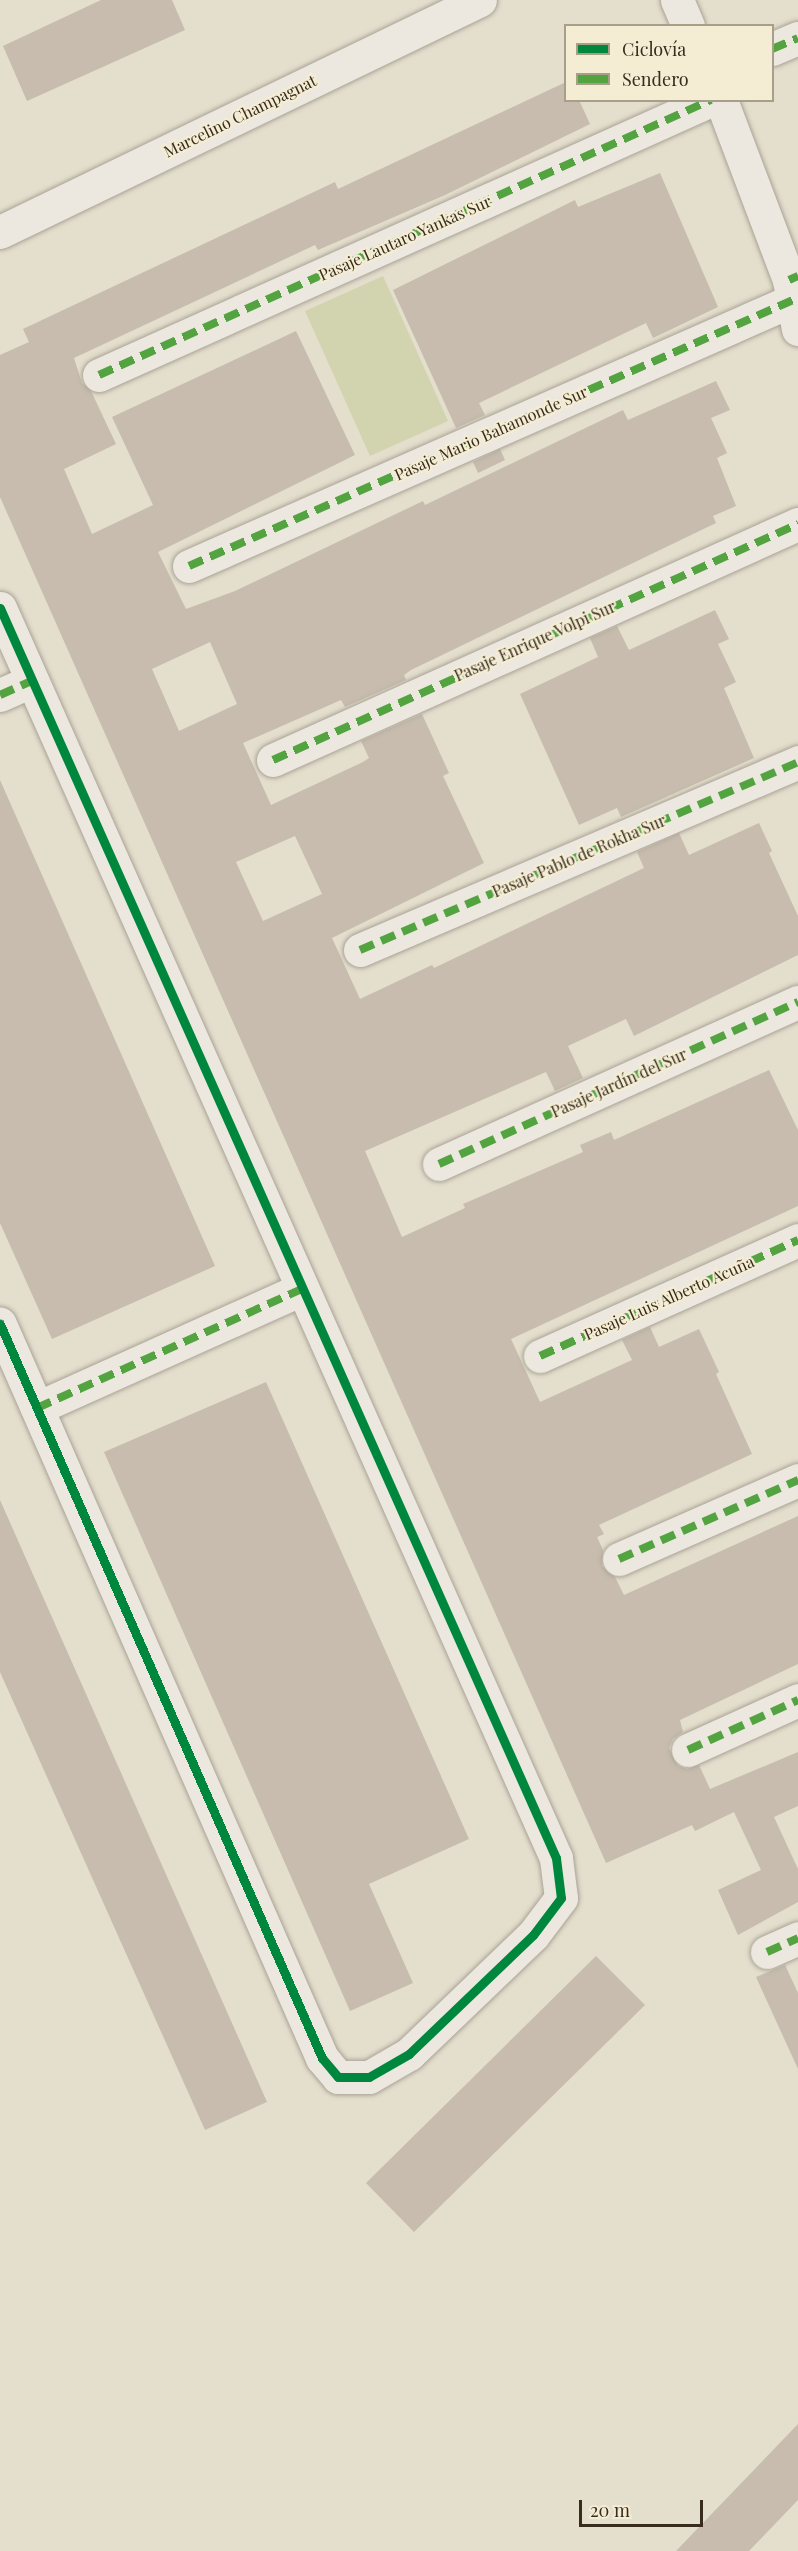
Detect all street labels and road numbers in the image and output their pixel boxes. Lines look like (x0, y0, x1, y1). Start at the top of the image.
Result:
street label: Marcelino Champagnat (160, 71, 320, 161)
street label: Pasaje Lautaro Yankas Sur (316, 191, 494, 285)
street label: Pasaje Mario Bahamonde Sur (391, 382, 591, 484)
street label: Pasaje Enrique Volpi Sur (451, 597, 619, 685)
street label: Pasaje Pablo de Rokha Sur (489, 811, 669, 901)
street label: Pasaje Jardín del Sur (548, 1044, 690, 1122)
street label: Pasaje Luis Alberto Acuña (581, 1252, 757, 1344)

